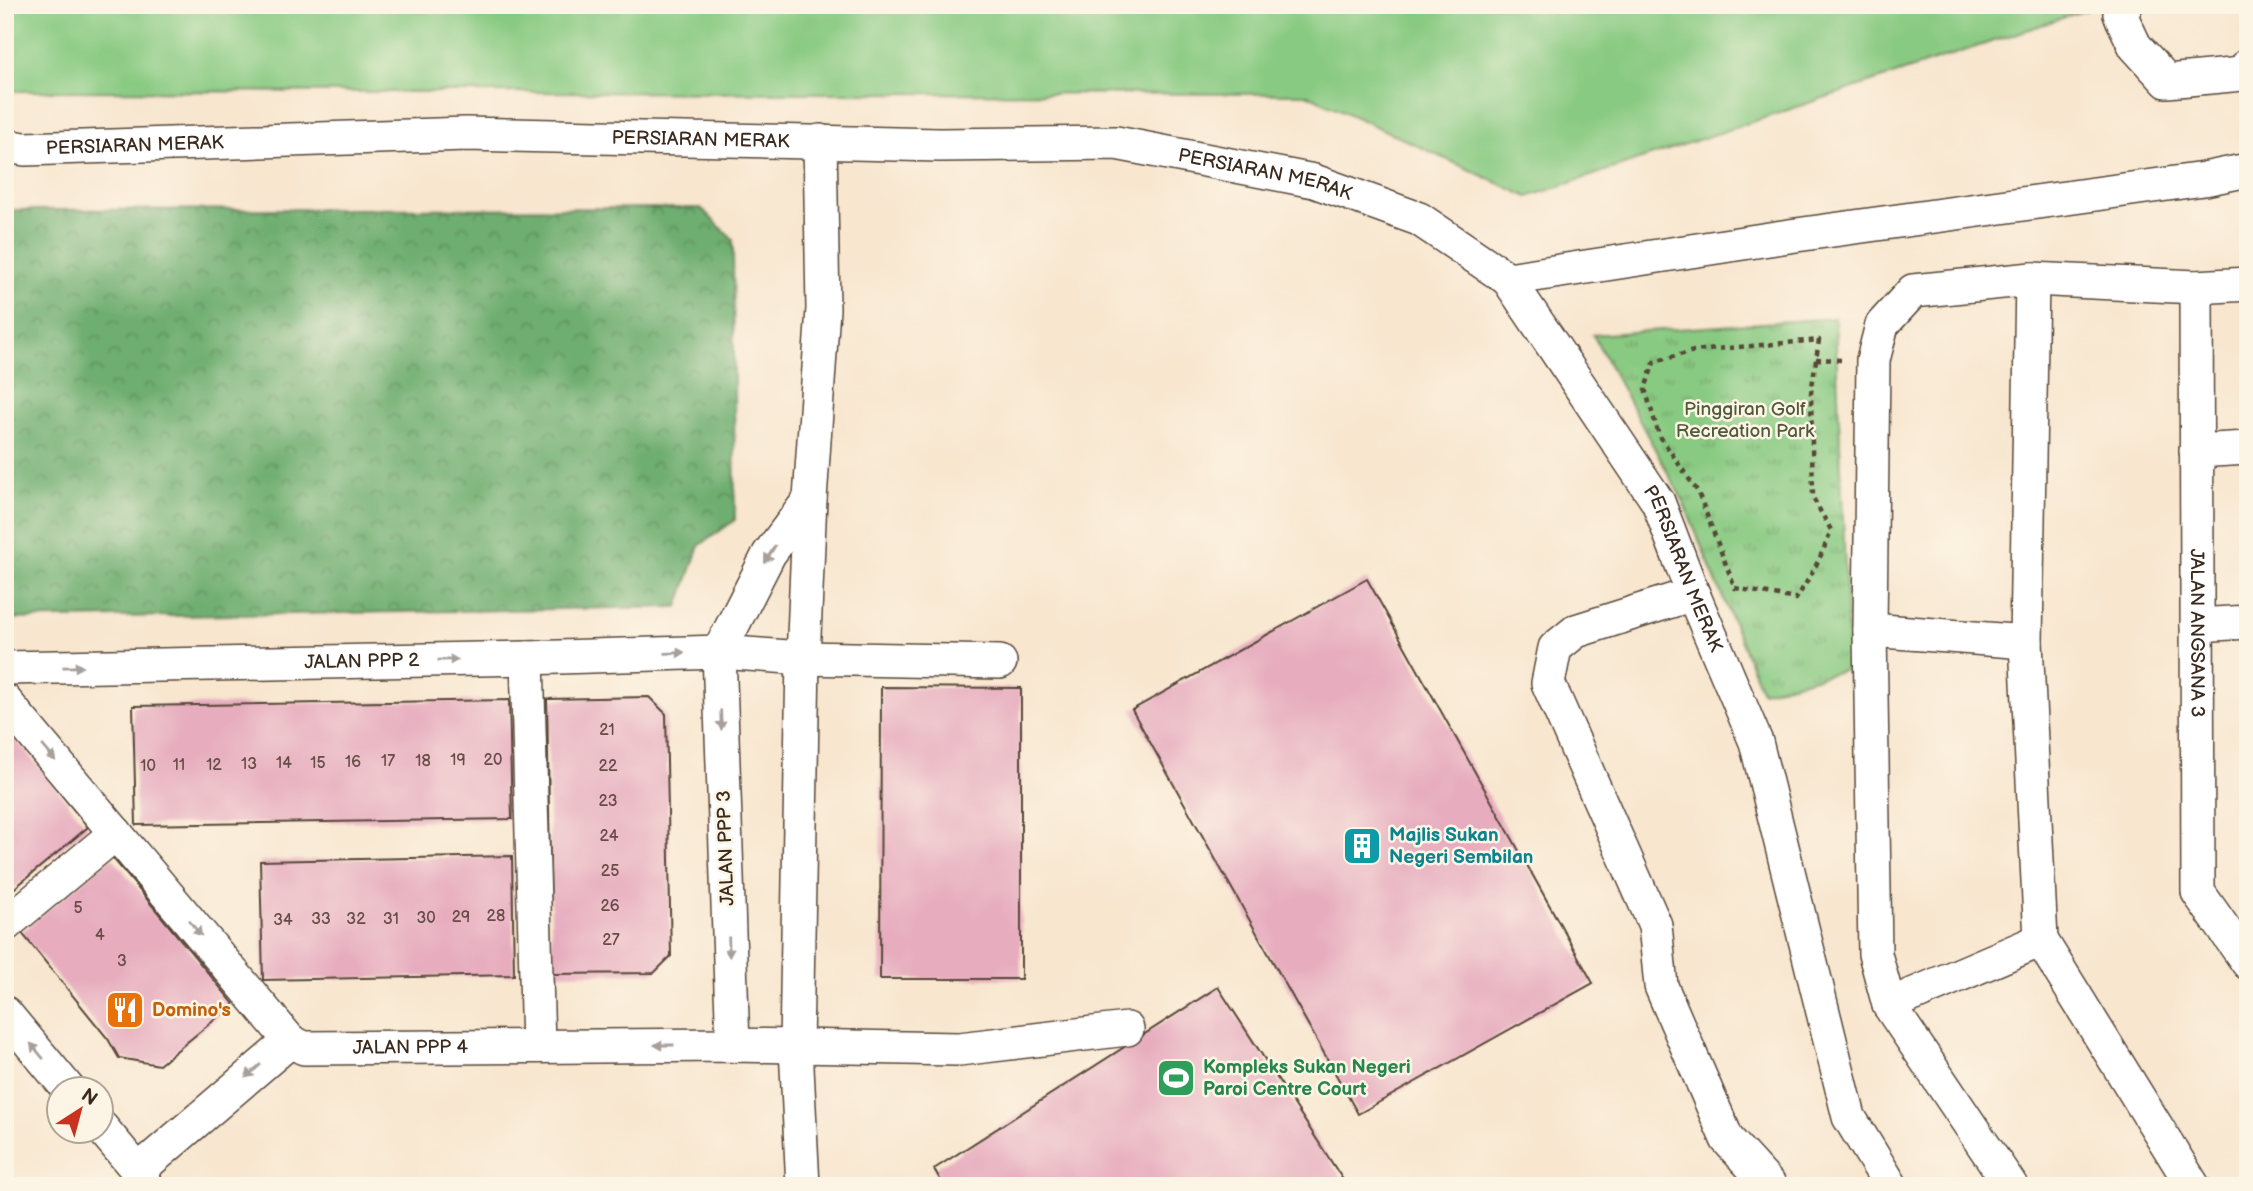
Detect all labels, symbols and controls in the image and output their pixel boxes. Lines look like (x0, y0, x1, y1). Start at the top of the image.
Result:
street label: PERSIARAN MERAK (611, 126, 790, 153)
street label: PERSIARAN MERAK (45, 131, 225, 160)
street label: PERSIARAN MERAK (1176, 144, 1356, 206)
park label: Pinggiran Golf Recreation Park (1676, 398, 1815, 443)
street label: PERSIARAN MERAK (1638, 481, 1728, 656)
one-way arrow (763, 545, 776, 564)
street label: JALAN ANGSANA 3 (2185, 549, 2209, 717)
one-way arrow (665, 648, 687, 659)
street label: JALAN PPP 2 (304, 649, 420, 674)
one-way arrow (437, 654, 459, 666)
one-way arrow (63, 661, 85, 673)
one-way arrow (715, 709, 727, 731)
house number: 21 (599, 721, 615, 740)
one-way arrow (41, 744, 57, 762)
house number: 19 (450, 751, 466, 770)
house number: 20 (484, 751, 502, 770)
house number: 17 (381, 752, 395, 771)
house number: 18 (415, 752, 431, 771)
house number: 16 (345, 753, 361, 772)
house number: 14 (276, 754, 292, 773)
house number: 15 (310, 754, 326, 773)
house number: 13 (241, 755, 257, 774)
house number: 11 (173, 756, 185, 775)
house number: 12 (206, 756, 222, 775)
house number: 10 (140, 757, 156, 776)
house number: 22 (599, 757, 618, 776)
street label: JALAN PPP 3 (712, 790, 740, 906)
house number: 23 (599, 792, 618, 811)
place label: Majlis Sukan Negeri Sembilan (1389, 824, 1533, 869)
building icon: Majlis Sukan Negeri Sembilan (1341, 825, 1383, 867)
house number: 24 (600, 827, 619, 846)
house number: 25 (601, 862, 619, 881)
house number: 26 (600, 897, 620, 916)
house number: 5 (73, 899, 83, 918)
house number: 28 (487, 907, 505, 926)
house number: 29 (452, 908, 470, 927)
house number: 30 (416, 909, 436, 928)
house number: 33 (311, 910, 331, 929)
house number: 32 (346, 910, 366, 929)
house number: 31 (383, 910, 399, 929)
house number: 34 (273, 911, 293, 930)
one-way arrow (187, 919, 202, 936)
house number: 4 (95, 926, 105, 945)
house number: 27 (602, 931, 620, 950)
one-way arrow (724, 937, 735, 959)
house number: 3 (117, 952, 127, 971)
restaurant icon: Domino's (104, 989, 146, 1031)
place label: Domino's (152, 999, 231, 1022)
street label: JALAN PPP 4 (353, 1035, 468, 1059)
one-way arrow (653, 1039, 675, 1051)
one-way arrow (30, 1043, 45, 1060)
place label: Kompleks Sukan Negeri Paroi Centre Court (1203, 1056, 1411, 1101)
sports icon: Kompleks Sukan Negeri Paroi Centre Court (1155, 1057, 1197, 1099)
one-way arrow (244, 1063, 262, 1079)
north arrow (46, 1076, 116, 1146)
text: N (77, 1084, 102, 1111)

